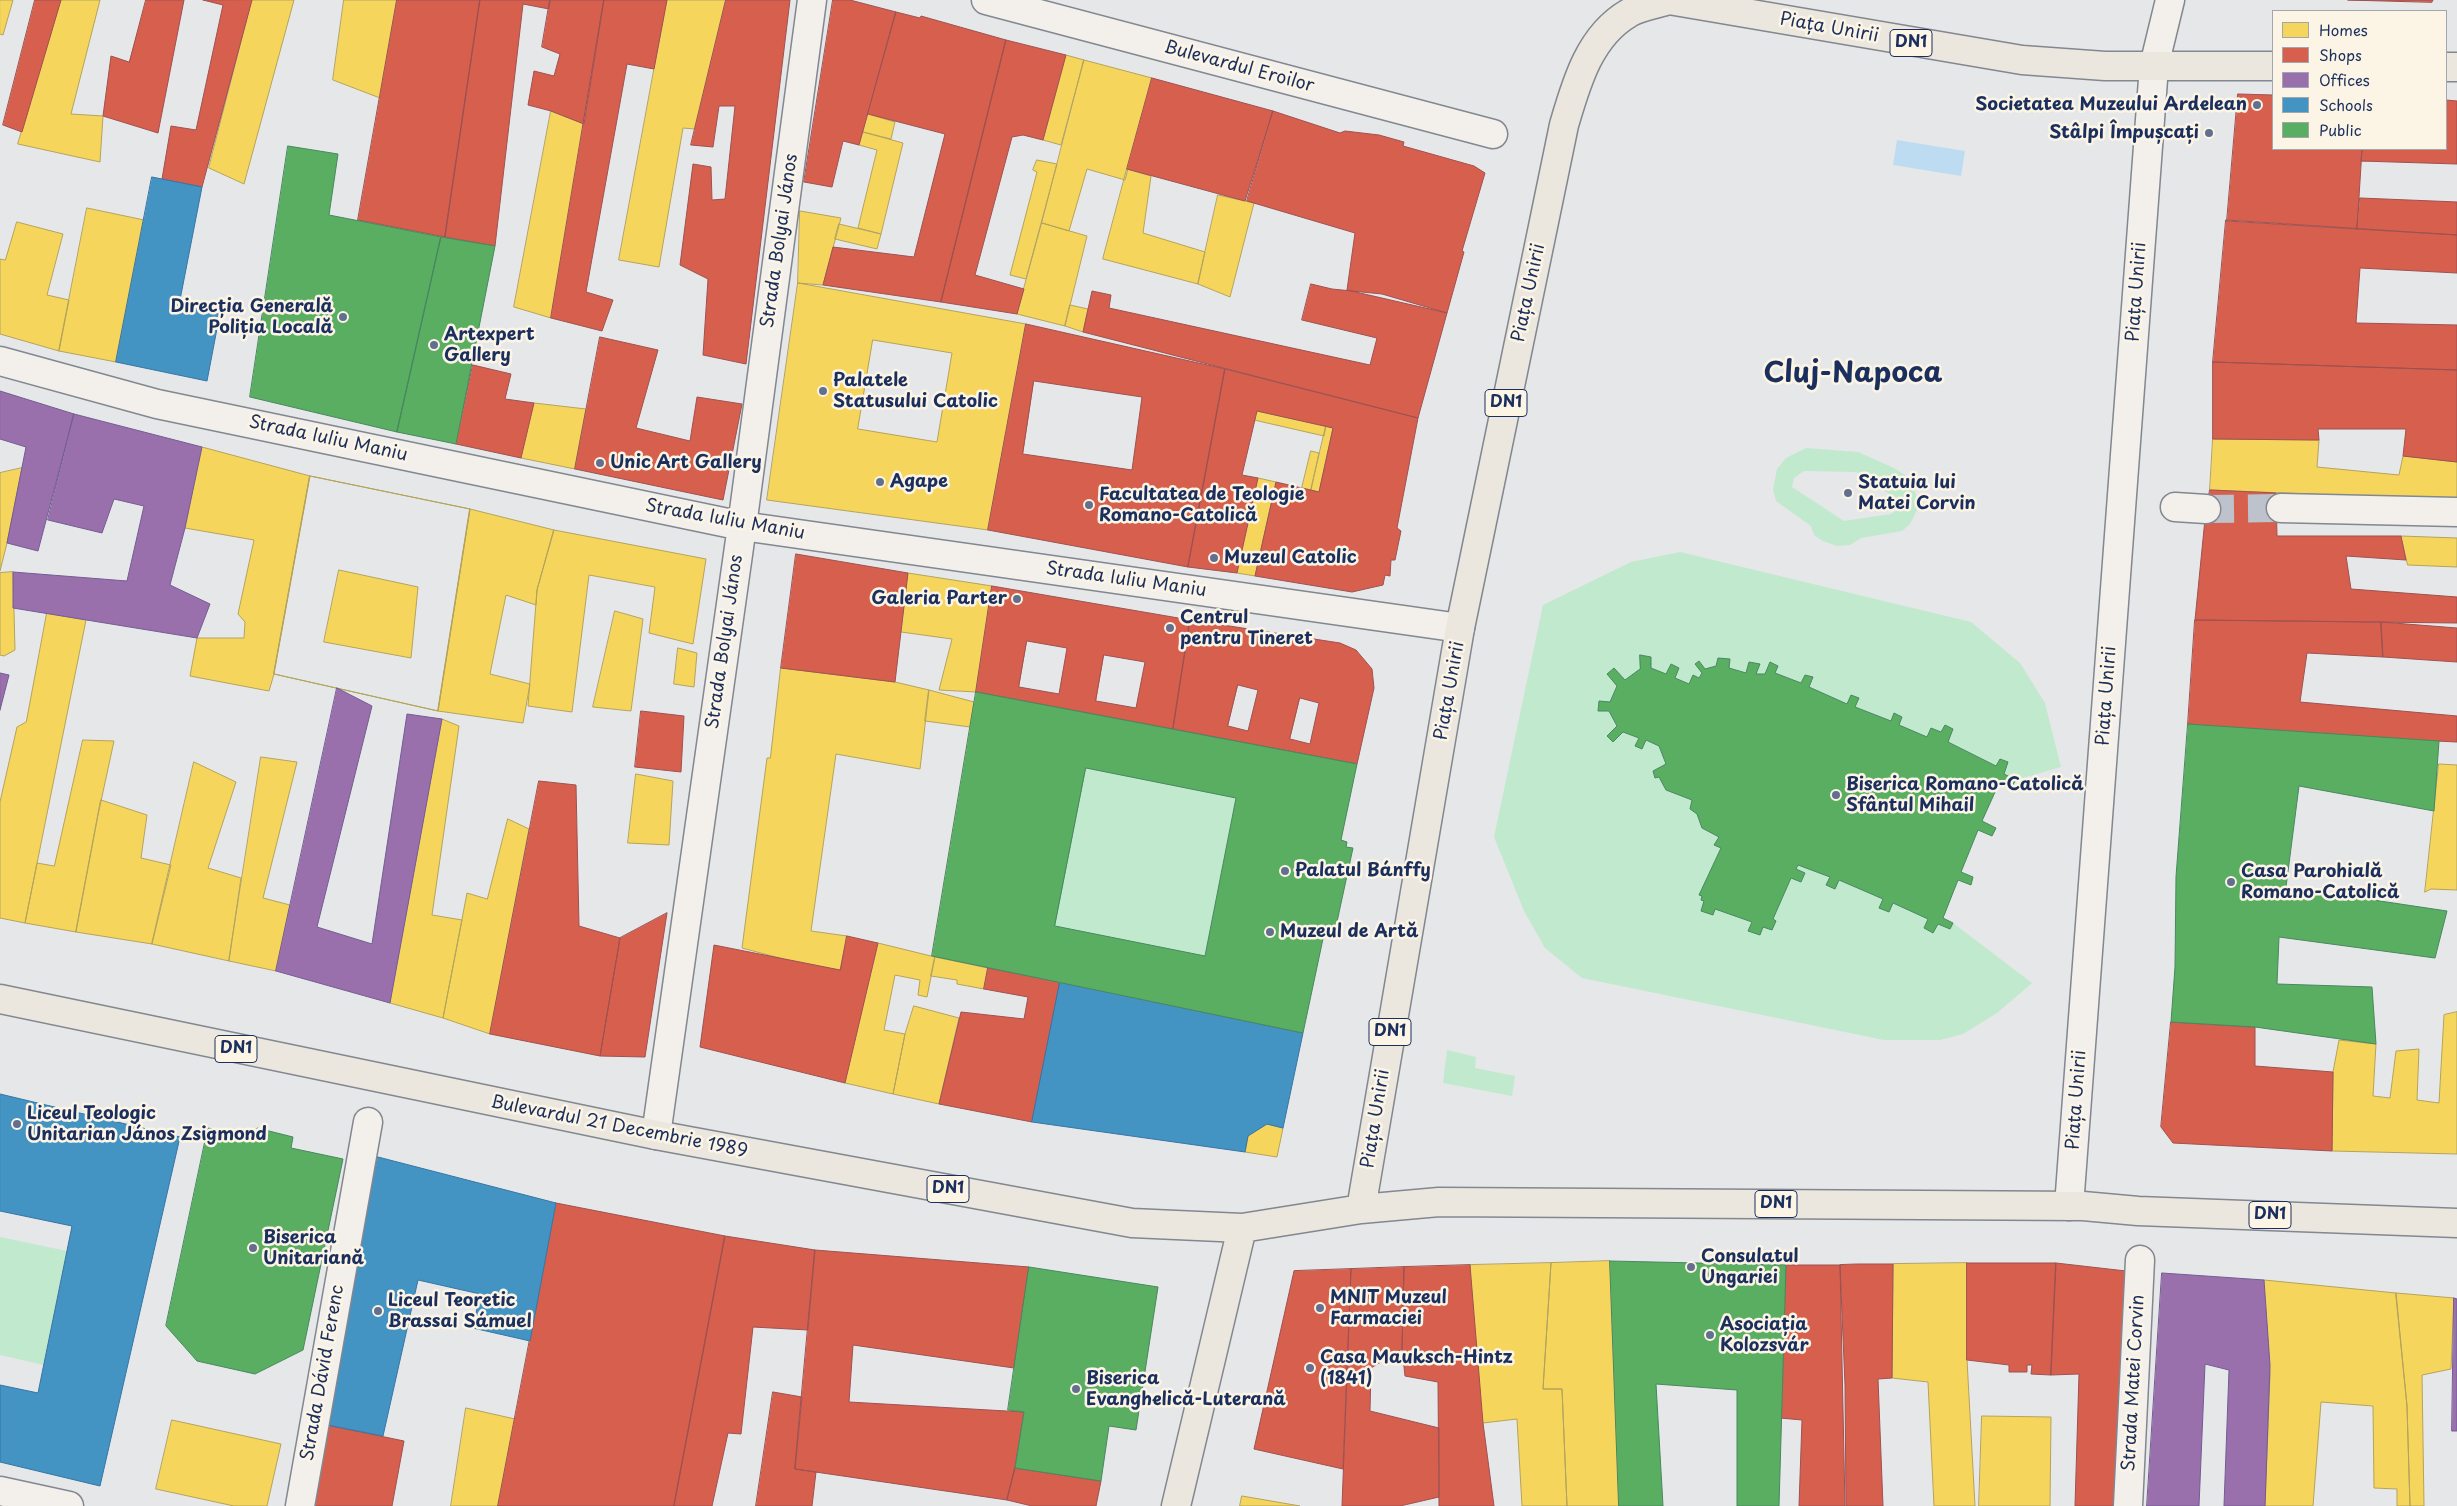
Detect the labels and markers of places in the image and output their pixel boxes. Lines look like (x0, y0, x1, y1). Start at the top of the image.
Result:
place label: Societatea Muzeului Ardelean (1975, 94, 2247, 116)
marker: Societatea Muzeului Ardelean (2251, 99, 2263, 111)
place label: Stâlpi Împușcați (2049, 122, 2199, 144)
marker: Stâlpi Împușcați (2203, 127, 2215, 139)
place label: Direcția Generală Poliția Locală (170, 296, 333, 338)
marker: Direcția Generală Poliția Locală (337, 311, 349, 323)
place label: Artexpert Gallery (444, 324, 535, 366)
marker: Artexpert Gallery (428, 339, 440, 351)
place label: Palatele Statusului Catolic (833, 370, 998, 412)
marker: Palatele Statusului Catolic (817, 385, 829, 397)
place label: Unic Art Gallery (610, 452, 762, 474)
marker: Unic Art Gallery (594, 457, 606, 469)
place label: Agape (890, 471, 948, 493)
place label: Statuia lui Matei Corvin (1858, 472, 1976, 514)
marker: Agape (874, 476, 886, 488)
place label: Facultatea de Teologie Romano-Catolică (1099, 484, 1305, 526)
marker: Statuia lui Matei Corvin (1842, 487, 1854, 499)
marker: Facultatea de Teologie Romano-Catolică (1083, 499, 1095, 511)
place label: Muzeul Catolic (1224, 547, 1357, 569)
marker: Muzeul Catolic (1208, 552, 1220, 564)
place label: Galeria Parter (871, 588, 1007, 610)
marker: Galeria Parter (1011, 593, 1023, 605)
place label: Centrul pentru Tineret (1180, 607, 1313, 650)
marker: Centrul pentru Tineret (1164, 622, 1176, 634)
place label: Biserica Romano-Catolică Sfântul Mihail (1846, 774, 2084, 816)
marker: Biserica Romano-Catolică Sfântul Mihail (1830, 789, 1842, 801)
place label: Palatul Bánffy (1295, 860, 1431, 882)
place label: Casa Parohială Romano-Catolică (2241, 861, 2399, 904)
marker: Palatul Bánffy (1279, 865, 1291, 877)
marker: Casa Parohială Romano-Catolică (2225, 876, 2237, 888)
place label: Muzeul de Artă (1280, 921, 1418, 943)
marker: Muzeul de Artă (1264, 926, 1276, 938)
place label: Liceul Teologic Unitarian János Zsigmond (27, 1103, 267, 1146)
marker: Liceul Teologic Unitarian János Zsigmond (11, 1118, 23, 1130)
place label: Biserica Unitariană (263, 1227, 364, 1270)
marker: Biserica Unitariană (247, 1242, 259, 1254)
place label: Consulatul Ungariei (1701, 1246, 1798, 1288)
marker: Consulatul Ungariei (1685, 1261, 1697, 1273)
place label: MNIT Muzeul Farmaciei (1330, 1287, 1447, 1330)
place label: Liceul Teoretic Brassai Sámuel (388, 1290, 532, 1332)
marker: MNIT Muzeul Farmaciei (1314, 1302, 1326, 1314)
marker: Liceul Teoretic Brassai Sámuel (372, 1305, 384, 1317)
place label: Asociația Kolozsvár (1720, 1314, 1809, 1356)
marker: Asociația Kolozsvár (1704, 1329, 1716, 1341)
place label: Casa Mauksch-Hintz (1841) (1320, 1347, 1513, 1390)
marker: Casa Mauksch-Hintz (1841) (1304, 1362, 1316, 1374)
place label: Biserica Evanghelică-Luterană (1086, 1368, 1286, 1410)
marker: Biserica Evanghelică-Luterană (1070, 1383, 1082, 1395)

